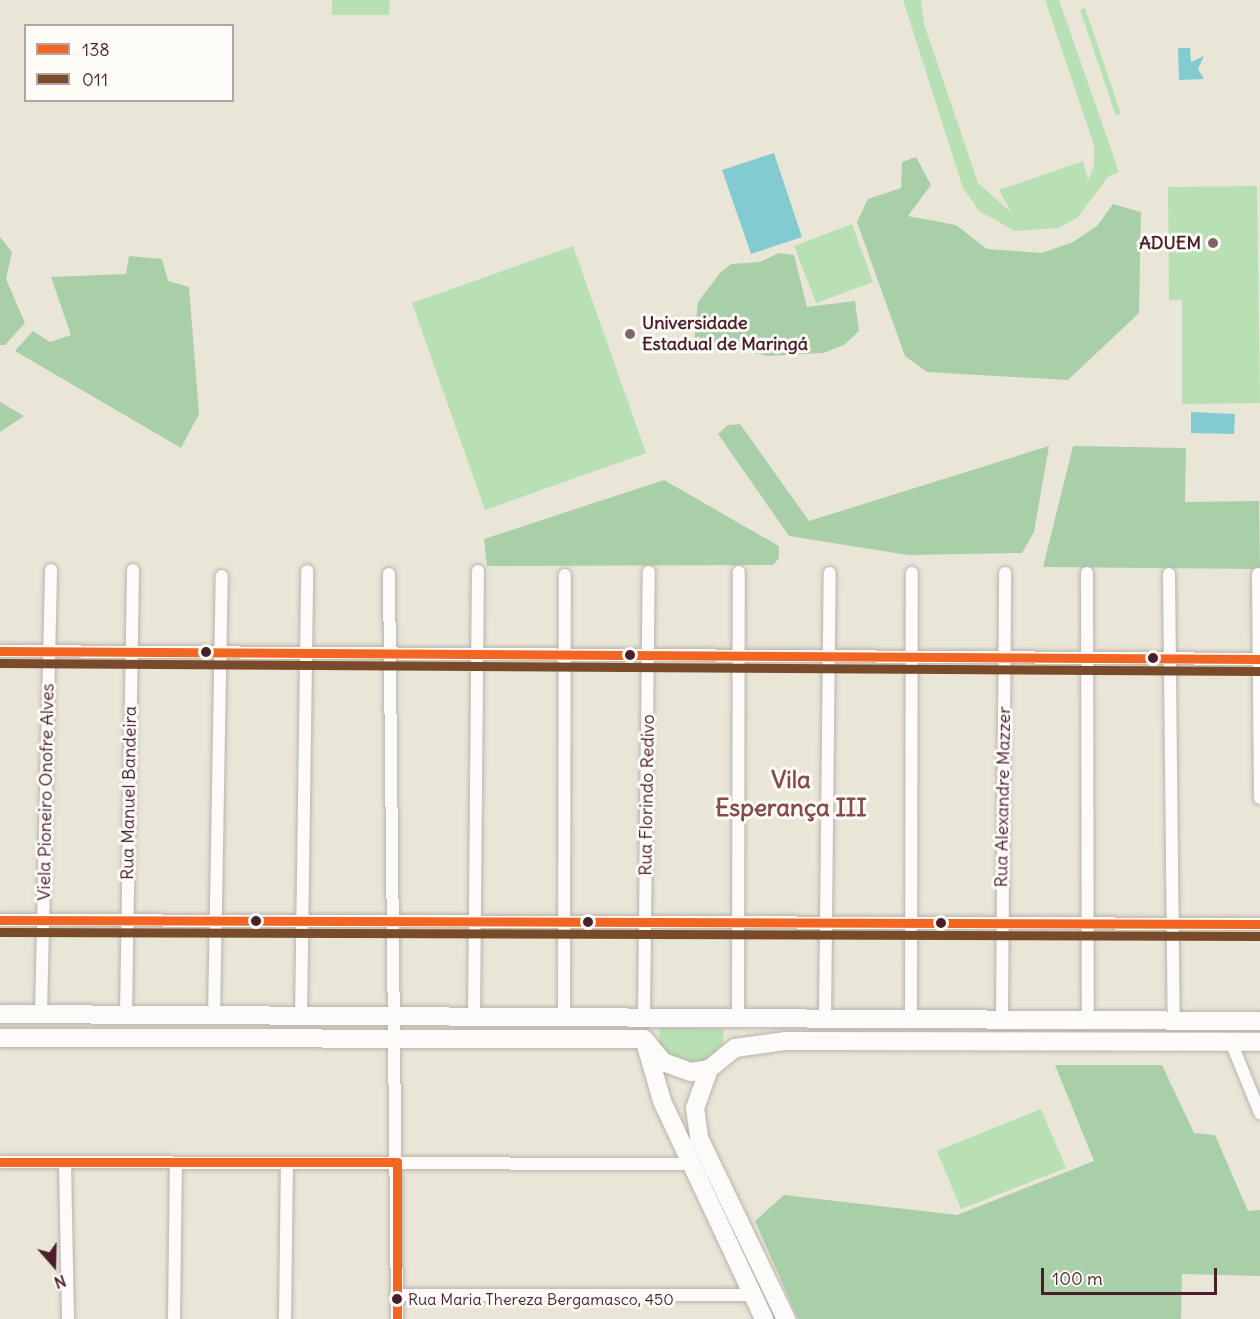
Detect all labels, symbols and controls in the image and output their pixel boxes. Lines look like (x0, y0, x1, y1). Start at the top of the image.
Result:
legend (24, 24, 234, 102)
text: 138 (82, 38, 110, 61)
text: 011 (82, 68, 108, 91)
place label: ADUEM (1139, 232, 1201, 254)
marker: ADUEM (1206, 236, 1220, 250)
place label: Universidade Estadual de Maringá (642, 313, 808, 356)
marker: Universidade Estadual de Maringá (623, 327, 637, 341)
unlabelled marker (200, 646, 212, 658)
unlabelled marker (624, 649, 636, 661)
unlabelled marker (1147, 652, 1159, 664)
street label: Viela Pioneiro Onofre Alves (33, 683, 59, 901)
street label: Rua Manuel Bandeira (117, 706, 141, 880)
street label: Rua Alexandre Mazzer (991, 706, 1015, 888)
street label: Rua Florindo Redivo (635, 714, 659, 876)
district label: Vila Esperança III (715, 766, 867, 822)
unlabelled marker (250, 915, 262, 927)
unlabelled marker (582, 916, 594, 928)
unlabelled marker (935, 917, 947, 929)
north arrow (24, 1235, 84, 1295)
scale bar (1044, 1256, 1220, 1294)
text: 100 m (1052, 1267, 1103, 1290)
text: N (52, 1271, 69, 1293)
place label: Rua Maria Thereza Bergamasco, 450 (408, 1289, 674, 1309)
marker: Rua Maria Thereza Bergamasco, 450 (391, 1293, 403, 1305)

